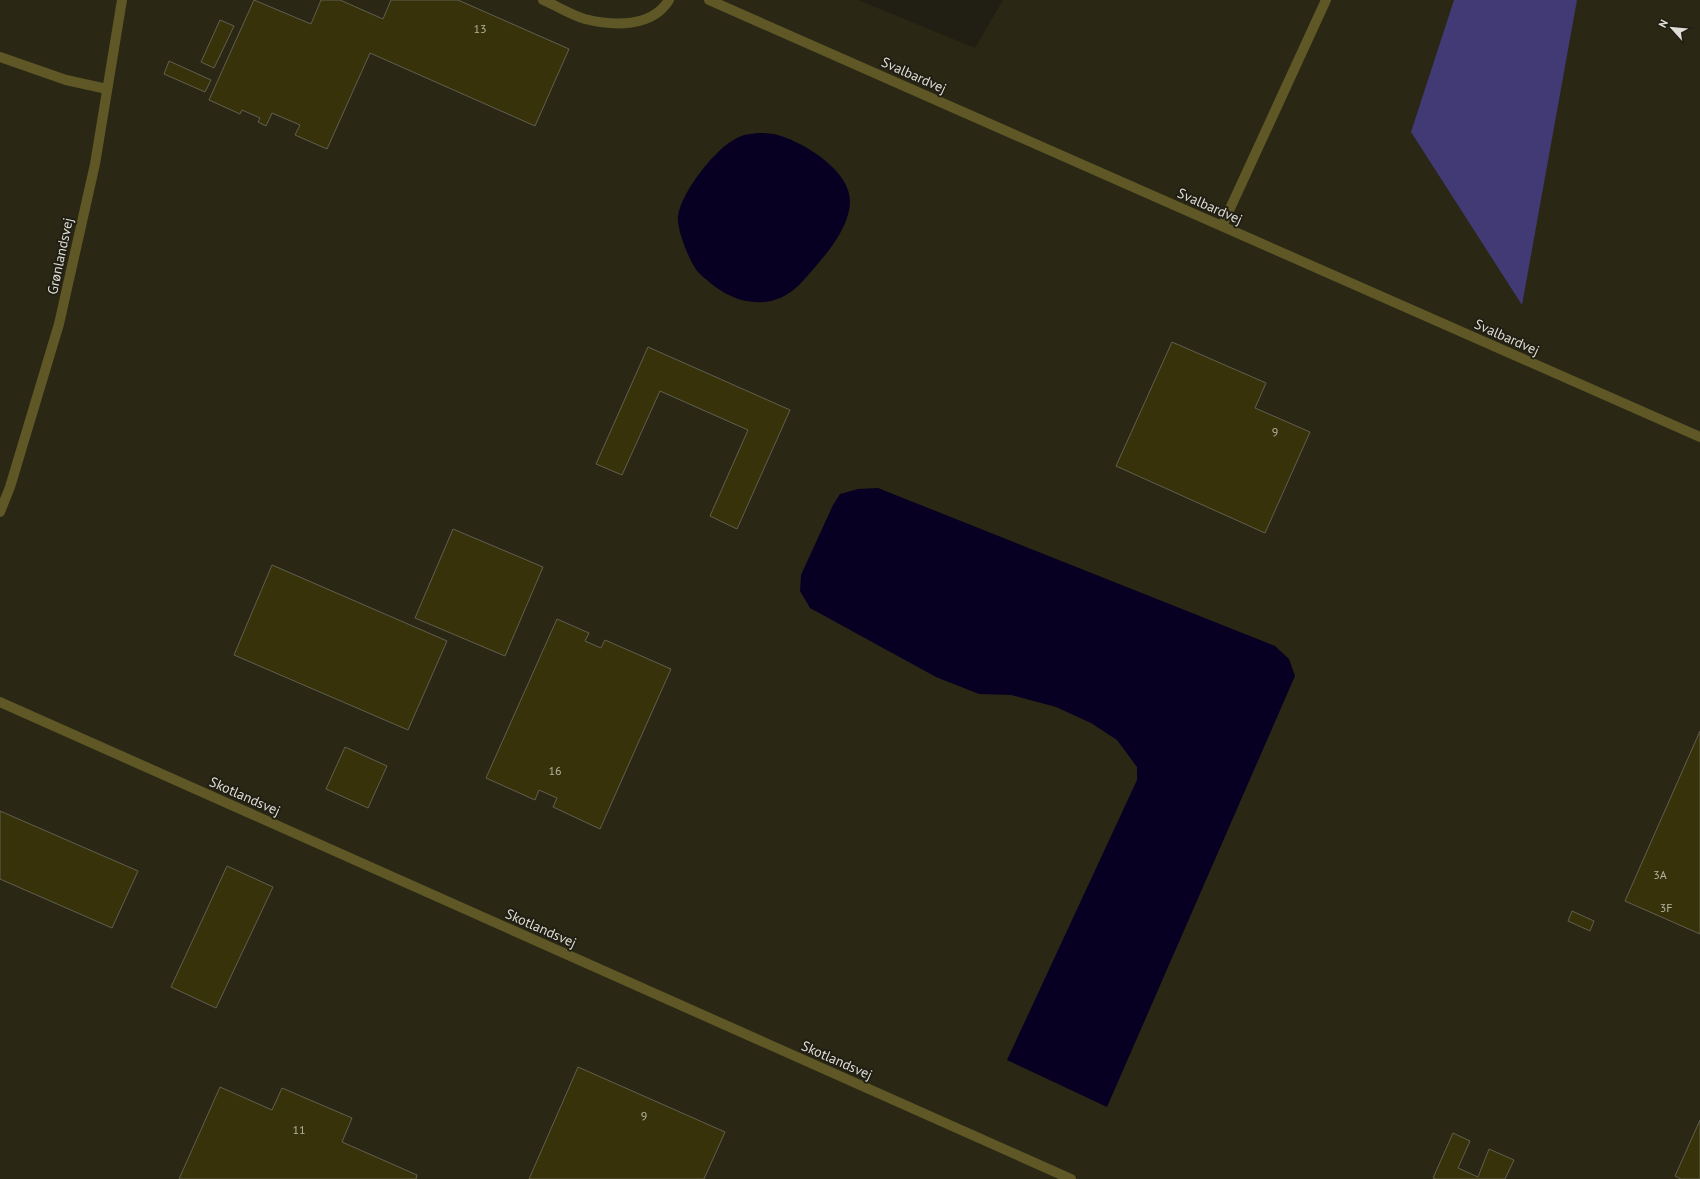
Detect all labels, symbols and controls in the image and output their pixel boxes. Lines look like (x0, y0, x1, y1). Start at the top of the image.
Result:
north arrow (1652, 8, 1692, 48)
text: N (1655, 17, 1671, 30)
house number: 13 (473, 21, 487, 36)
street label: Svalbardvej (879, 53, 949, 97)
street label: Svalbardvej (1175, 184, 1245, 228)
street label: Grønlandsvej (43, 216, 77, 296)
street label: Svalbardvej (1472, 315, 1542, 359)
house number: 9 (1272, 424, 1278, 439)
house number: 16 (548, 763, 562, 778)
street label: Skotlandsvej (207, 772, 283, 820)
house number: 3A (1653, 867, 1667, 882)
house number: 3F (1660, 900, 1672, 915)
street label: Skotlandsvej (503, 904, 579, 952)
street label: Skotlandsvej (799, 1036, 875, 1084)
house number: 9 (641, 1108, 647, 1123)
house number: 11 (292, 1122, 306, 1137)

